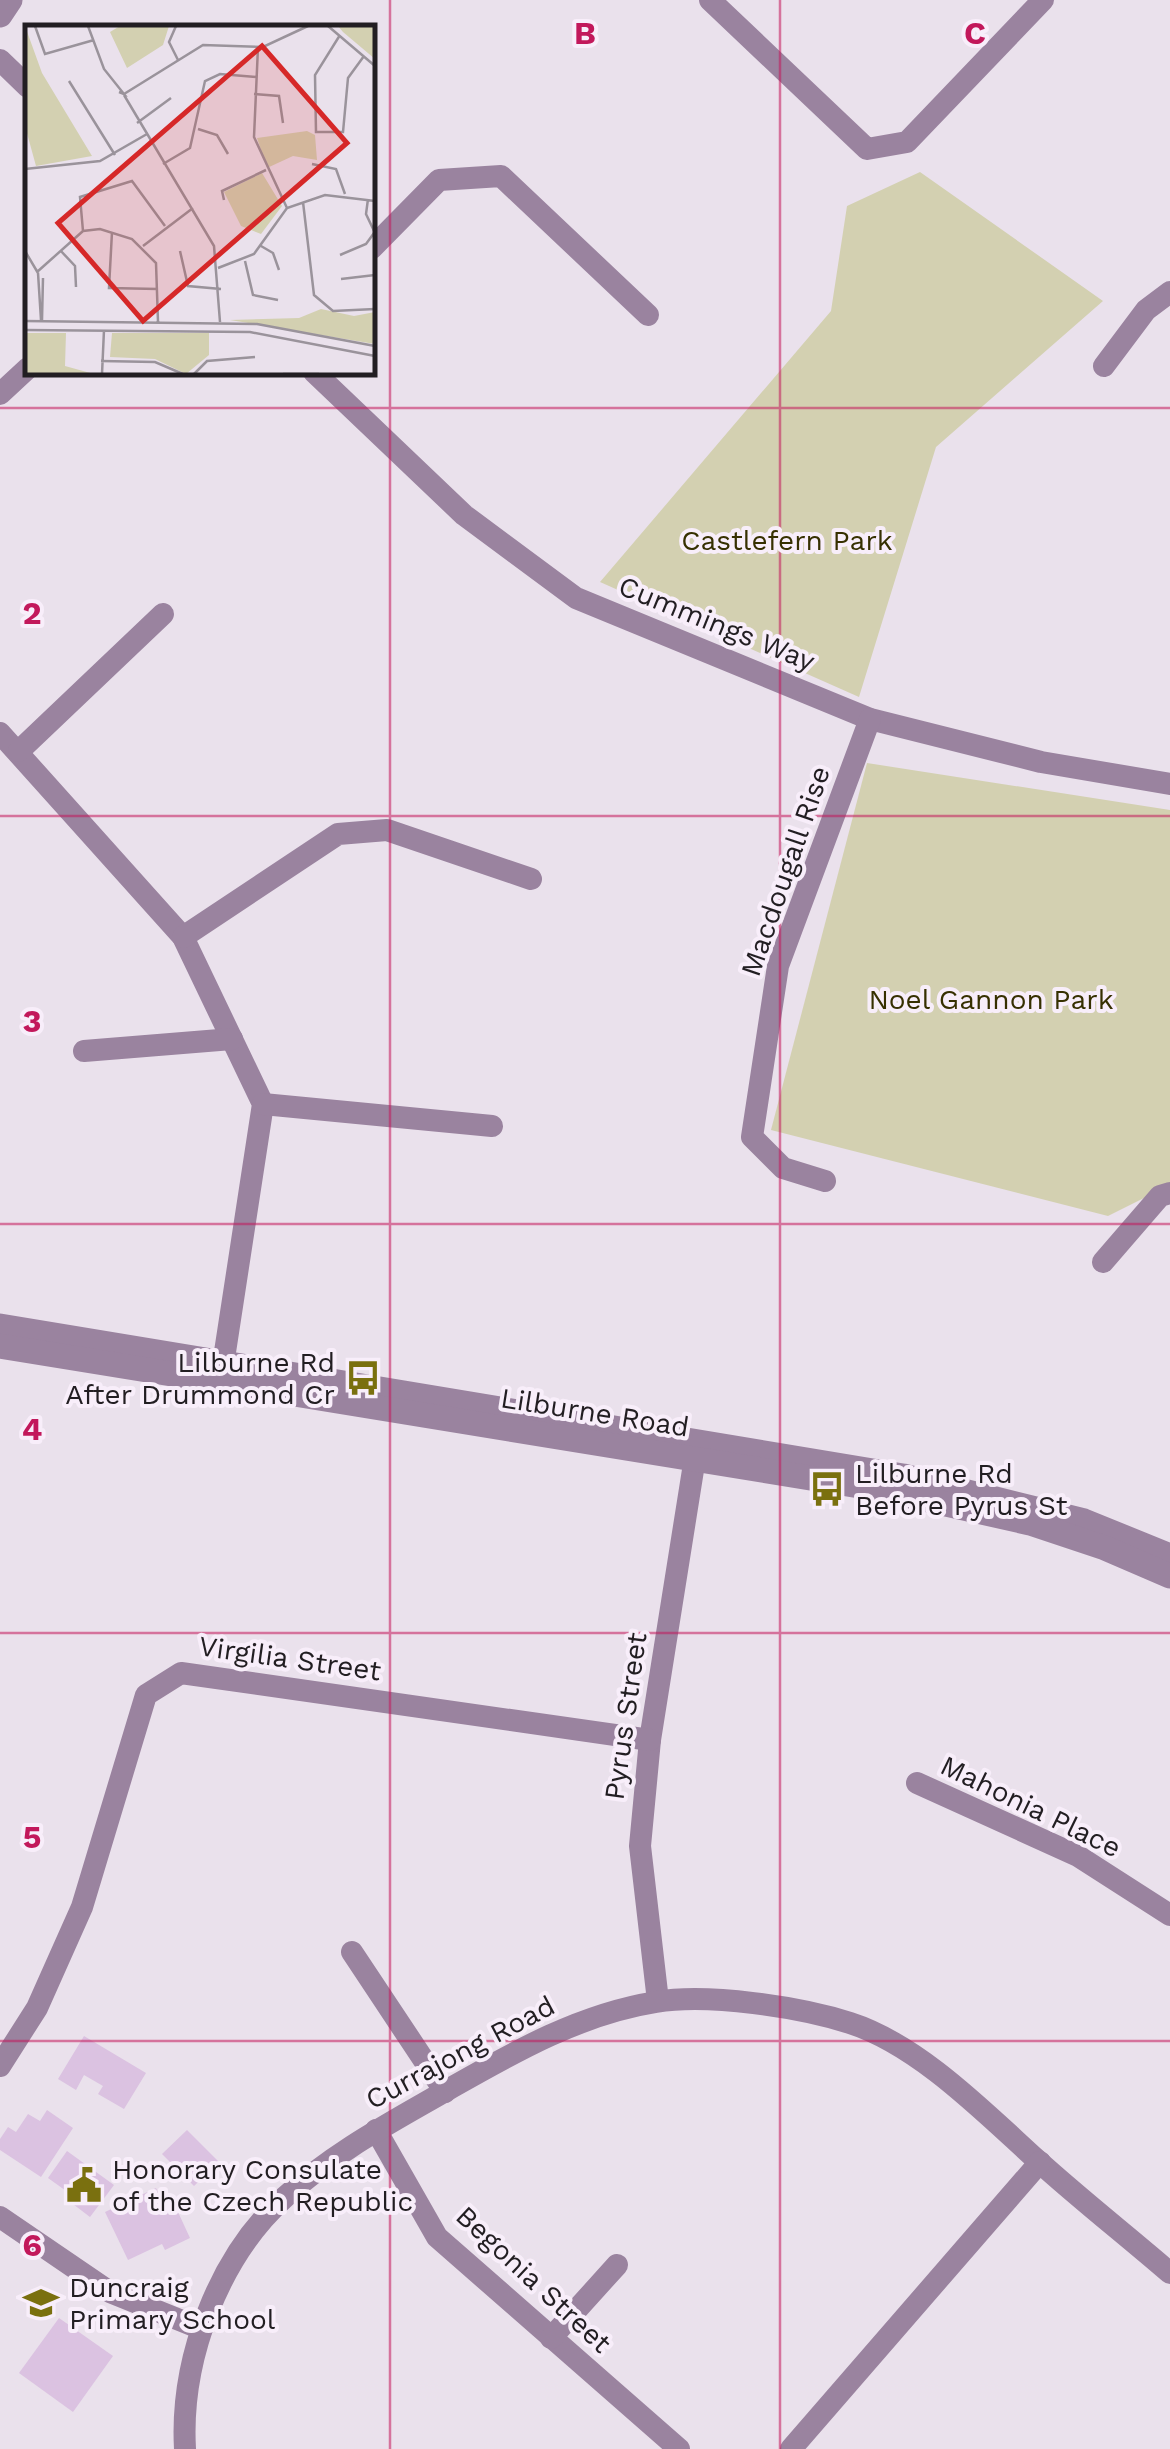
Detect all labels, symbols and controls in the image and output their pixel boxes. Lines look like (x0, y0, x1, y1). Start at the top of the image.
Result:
text: B (574, 14, 596, 52)
text: C (964, 14, 986, 52)
inset map (25, 25, 375, 375)
park label: Castlefern Park (681, 524, 893, 557)
street label: Cummings Way (614, 569, 820, 678)
text: 2 (22, 594, 42, 632)
street label: Macdougall Rise (734, 762, 837, 981)
park label: Noel Gannon Park (868, 983, 1114, 1016)
text: 3 (23, 1002, 41, 1040)
place label: Lilburne Rd After Drummond Cr (65, 1346, 335, 1411)
bus stop icon: Lilburne Rd After Drummond Cr (344, 1359, 382, 1397)
street label: Lilburne Road (498, 1381, 692, 1444)
text: 4 (22, 1410, 42, 1448)
place label: Lilburne Rd Before Pyrus St (855, 1457, 1068, 1522)
bus stop icon: Lilburne Rd Before Pyrus St (808, 1470, 846, 1508)
street label: Virgilia Street (197, 1629, 383, 1688)
street label: Pyrus Street (597, 1630, 654, 1802)
street label: Mahonia Place (935, 1749, 1126, 1864)
text: 5 (23, 1818, 41, 1856)
street label: Currajong Road (360, 1989, 560, 2116)
place label: Honorary Consulate of the Czech Republic (112, 2153, 413, 2218)
public building icon: Honorary Consulate of the Czech Republic (65, 2166, 103, 2204)
street label: Begonia Street (449, 2199, 618, 2360)
text: 6 (22, 2226, 42, 2264)
place label: Duncraig Primary School (69, 2271, 276, 2336)
school or university icon: Duncraig Primary School (22, 2284, 60, 2322)

